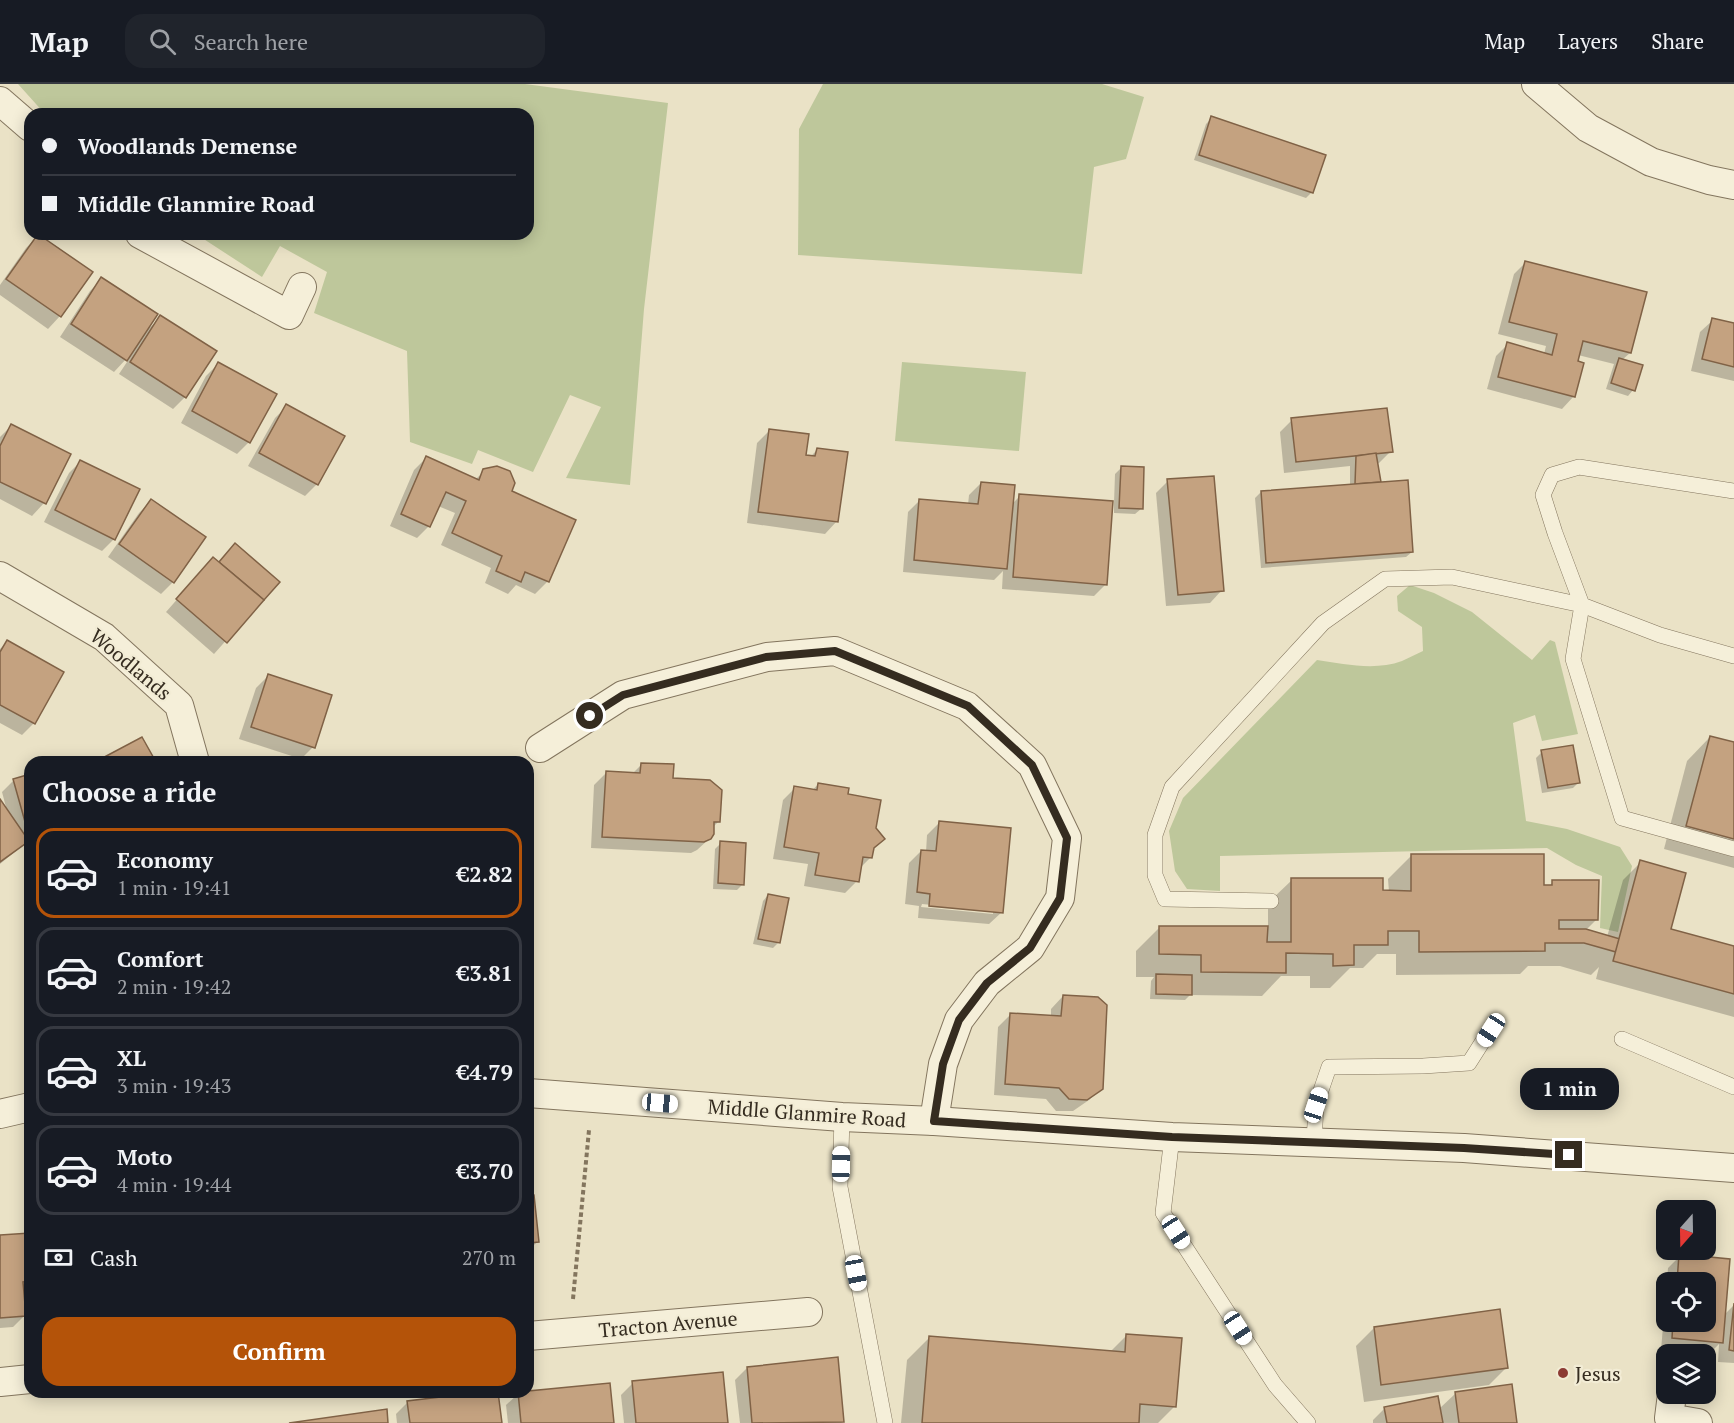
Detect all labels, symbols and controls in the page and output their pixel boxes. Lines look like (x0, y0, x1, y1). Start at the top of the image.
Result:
search box (125, 14, 545, 68)
text: Map (30, 23, 89, 60)
icon: search (146, 25, 179, 58)
text: Search here (194, 27, 308, 56)
text: Map (1484, 27, 1525, 55)
text: Layers (1558, 27, 1618, 55)
text: Share (1651, 27, 1704, 55)
text: Woodlands Demense (78, 131, 297, 160)
text: Middle Glanmire Road (78, 189, 315, 218)
street label: Woodlands (85, 622, 177, 706)
route start (576, 702, 603, 729)
text: Choose a ride (42, 774, 217, 810)
text: Economy (117, 845, 213, 874)
icon: car (45, 846, 99, 900)
text: €2.82 (457, 859, 513, 888)
text: 1 min · 19:41 (117, 874, 231, 901)
text: Comfort (117, 944, 203, 973)
icon: car (45, 945, 99, 999)
text: €3.81 (457, 958, 513, 987)
text: 2 min · 19:42 (117, 973, 231, 1000)
car (1474, 1010, 1508, 1050)
text: XL (117, 1043, 146, 1072)
icon: car (45, 1044, 99, 1098)
text: €4.79 (457, 1057, 513, 1086)
callout: 1 min (1520, 1068, 1618, 1110)
text: 3 min · 19:43 (117, 1072, 231, 1099)
text: 1 min (1542, 1075, 1597, 1102)
car (1302, 1085, 1330, 1125)
car (641, 1092, 679, 1114)
street label: Middle Glanmire Road (707, 1093, 907, 1133)
route end (1555, 1141, 1582, 1168)
text: Moto (117, 1142, 172, 1171)
icon: car (45, 1143, 99, 1197)
car (832, 1146, 850, 1182)
text: €3.70 (457, 1156, 513, 1185)
text: 4 min · 19:44 (117, 1171, 231, 1198)
north arrow (1656, 1200, 1716, 1260)
map controls (1656, 1200, 1716, 1404)
car (1159, 1212, 1193, 1252)
icon: cash (42, 1241, 75, 1274)
text: Cash (90, 1243, 138, 1272)
text: 270 m (462, 1244, 516, 1271)
car (844, 1254, 868, 1292)
button: locate (1656, 1272, 1716, 1332)
street label: Tracton Avenue (597, 1304, 739, 1344)
car (1221, 1308, 1255, 1348)
button: Confirm (42, 1317, 516, 1386)
button: layers (1656, 1344, 1716, 1404)
place label: Jesus (1575, 1360, 1621, 1387)
marker: Jesus (1556, 1366, 1570, 1380)

